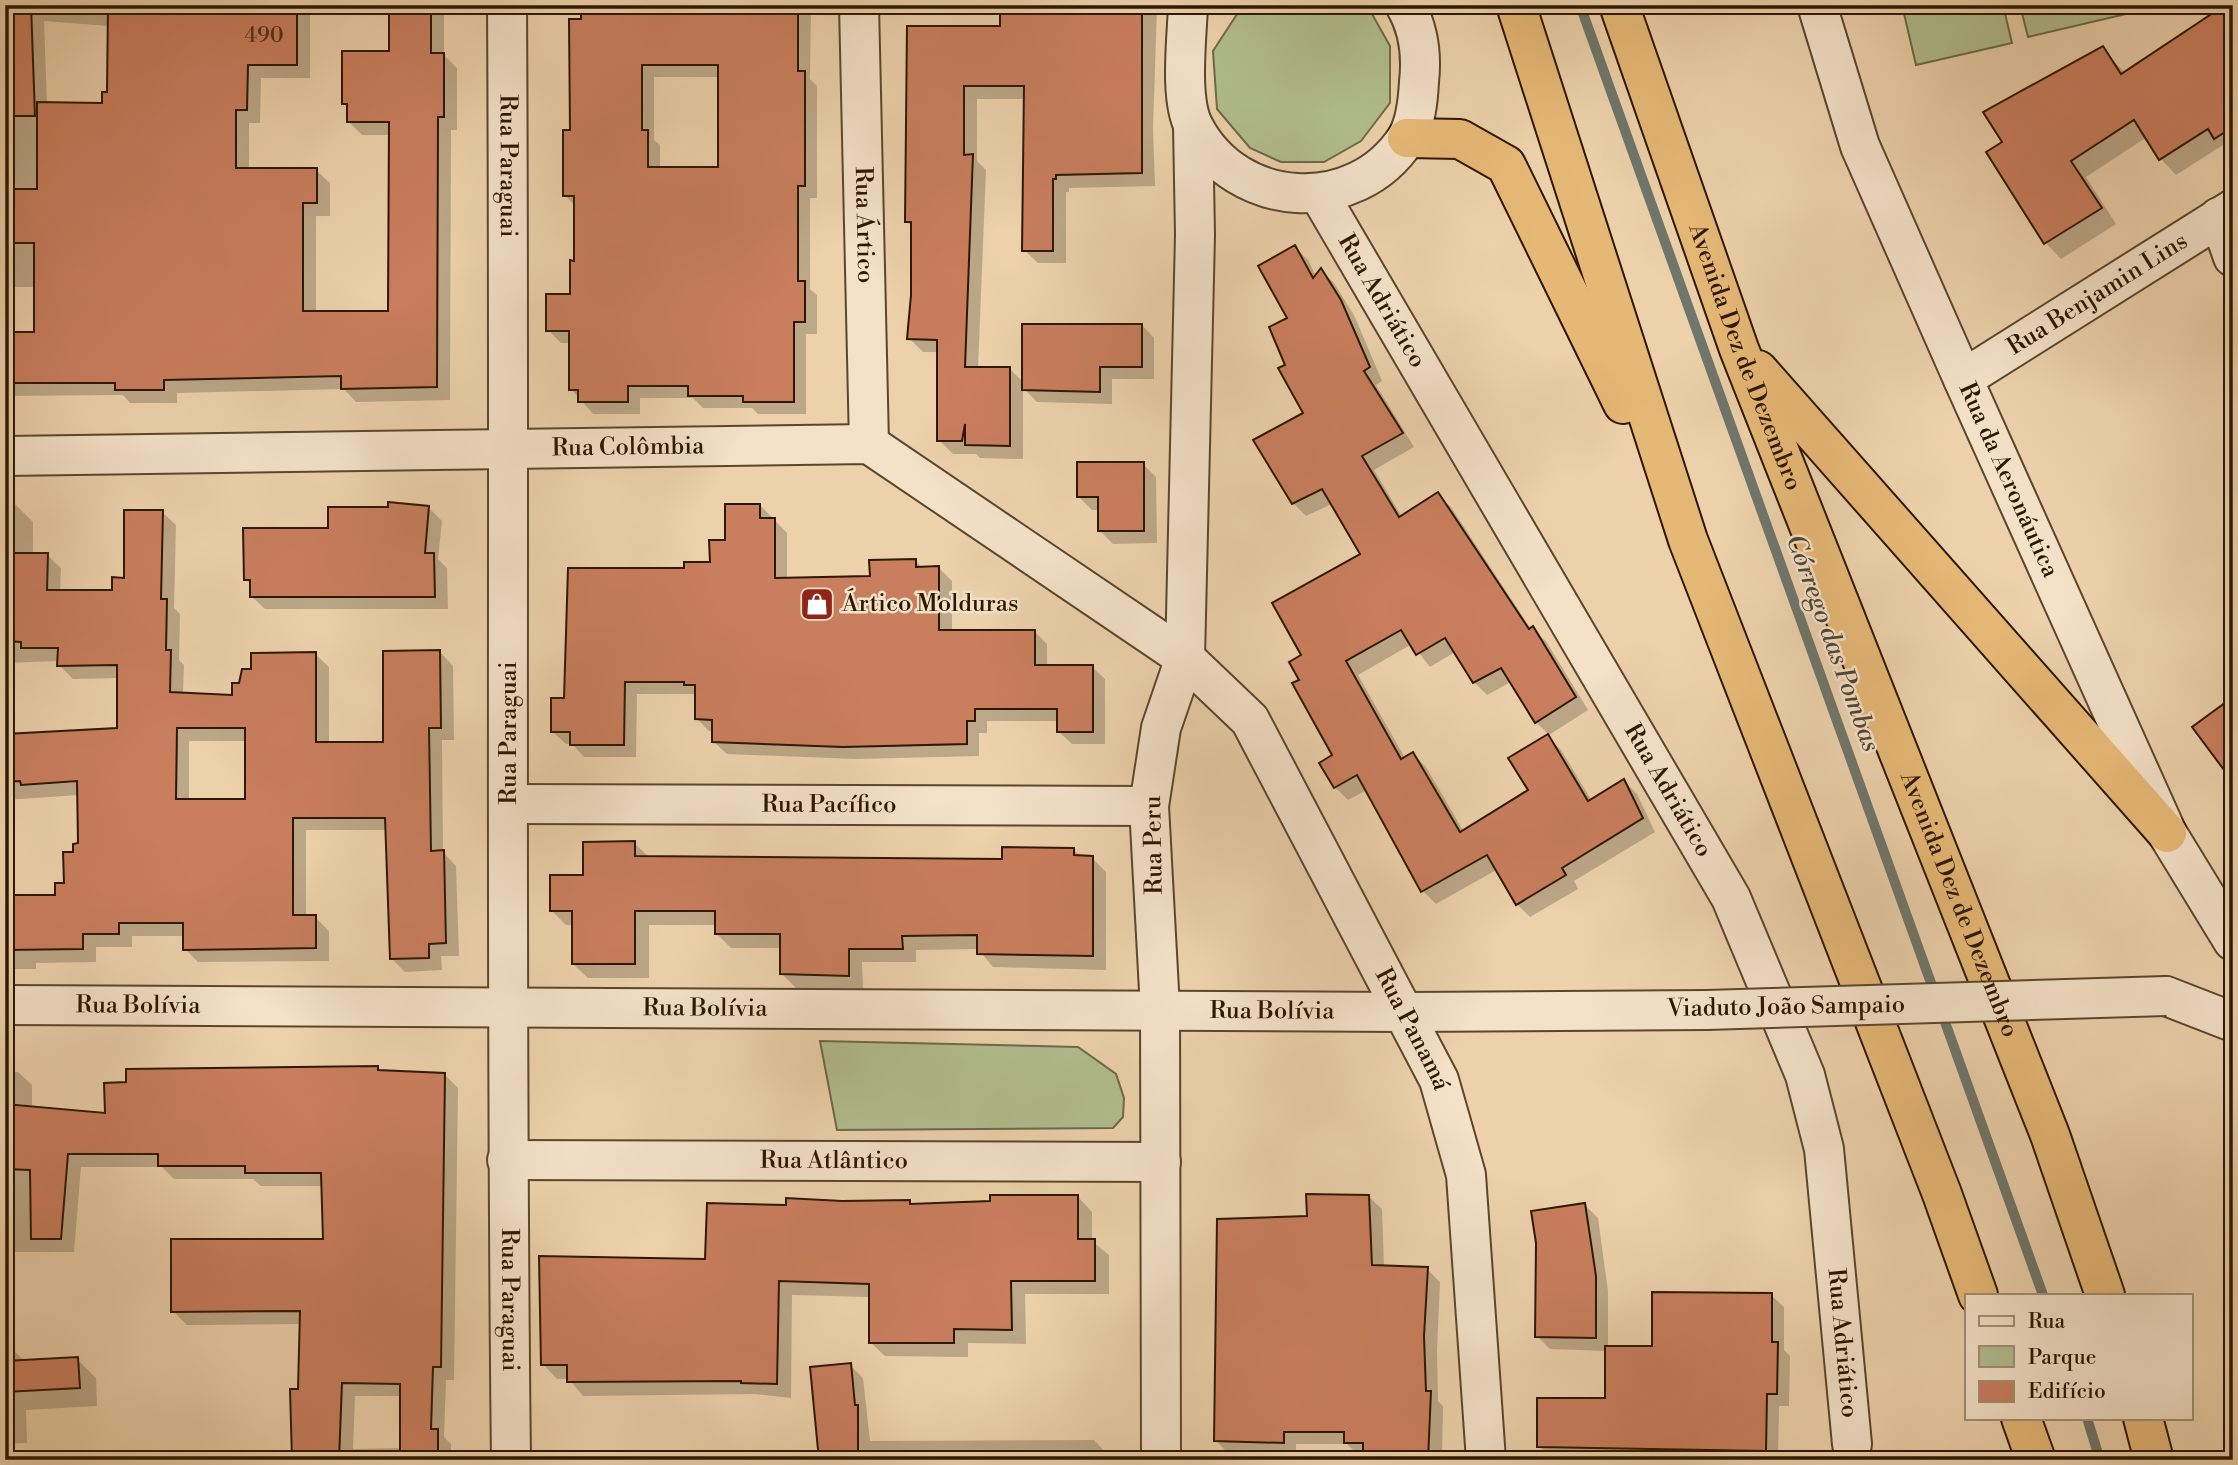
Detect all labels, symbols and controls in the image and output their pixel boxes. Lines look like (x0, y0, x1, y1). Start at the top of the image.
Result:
house number: 490 (244, 23, 284, 49)
street label: Rua Paraguai (492, 94, 523, 238)
street label: Rua Ártico (848, 166, 880, 284)
street label: Avenida Dez de Dezembro (1681, 219, 1809, 495)
street label: Rua Benjamin Lins (2002, 226, 2193, 362)
street label: Rua Adriático (1331, 229, 1432, 373)
street label: Rua da Aeronáutica (1952, 378, 2066, 583)
street label: Rua Colômbia (551, 431, 705, 463)
water label: Córrego das Pombas (1779, 530, 1887, 756)
shop icon: Ártico Molduras (798, 585, 836, 623)
place label: Ártico Molduras (841, 588, 1019, 619)
street label: Rua Paraguai (494, 661, 524, 805)
street label: Rua Adriático (1617, 718, 1719, 863)
street label: Avenida Dez de Dezembro (1893, 767, 2025, 1042)
street label: Rua Pacífico (761, 790, 897, 820)
street label: Rua Peru (1138, 795, 1170, 895)
street label: Rua Panamá (1368, 963, 1456, 1095)
street label: Rua Bolívia (76, 990, 201, 1021)
street label: Viaduto João Sampaio (1666, 990, 1905, 1024)
street label: Rua Bolívia (643, 993, 768, 1024)
street label: Rua Bolívia (1209, 996, 1335, 1027)
street label: Rua Atlântico (760, 1146, 908, 1176)
street label: Rua Paraguai (494, 1228, 525, 1372)
street label: Rua Adriático (1820, 1267, 1864, 1419)
legend (1965, 1294, 2192, 1420)
text: Rua (2028, 1309, 2065, 1335)
text: Parque (2028, 1345, 2096, 1371)
text: Edifício (2028, 1379, 2106, 1405)

